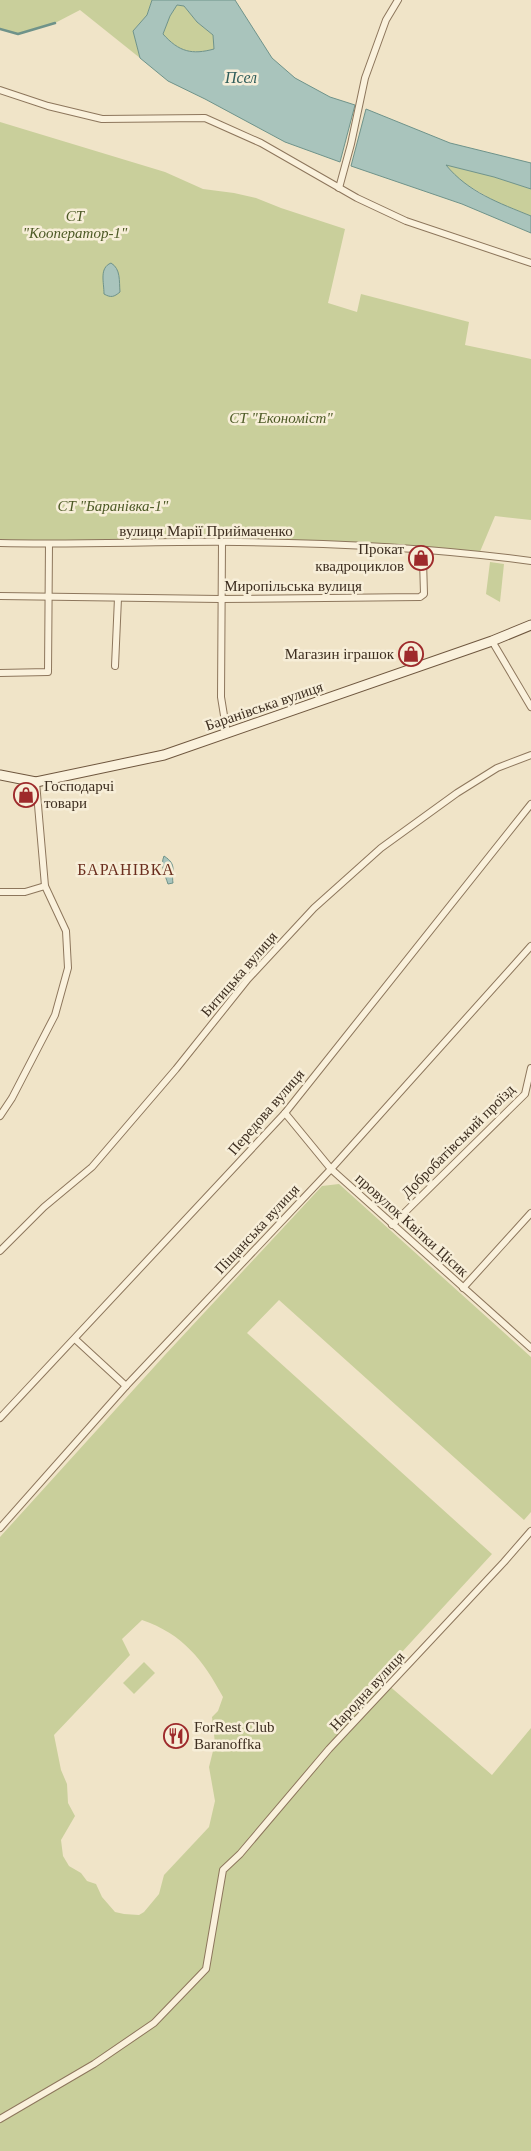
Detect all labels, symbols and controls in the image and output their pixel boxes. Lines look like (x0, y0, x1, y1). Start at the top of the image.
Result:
water label: Псел (224, 69, 257, 86)
park label: СТ "Кооператор-1" (23, 208, 128, 241)
park label: СТ "Економіст" (229, 410, 333, 426)
park label: СТ "Баранівка-1" (58, 498, 169, 514)
street label: вулиця Марії Приймаченко (119, 523, 293, 539)
place label: Прокат квадроциклов (315, 541, 404, 574)
shop icon: Прокат квадроциклов (408, 545, 434, 571)
street label: Миропільська вулиця (224, 578, 362, 594)
shop icon: Магазин іграшок (398, 641, 424, 667)
place label: Магазин іграшок (285, 646, 395, 662)
street label: Баранівська вулиця (203, 678, 325, 734)
place label: Господарчі товари (44, 778, 114, 811)
shop icon: Господарчі товари (13, 782, 39, 808)
district label: БАРАНІВКА (77, 861, 175, 878)
street label: Битицька вулиця (198, 928, 280, 1020)
street label: Передова вулиця (225, 1066, 307, 1158)
street label: Добробатівський проїзд (398, 1081, 518, 1201)
street label: провулок Квітки Цісик (352, 1170, 472, 1280)
street label: Піщанська вулиця (212, 1181, 302, 1277)
street label: Народна вулиця (326, 1648, 408, 1734)
place label: ForRest Club Baranoffka (194, 1719, 274, 1752)
restaurant icon: ForRest Club Baranoffka (163, 1723, 189, 1749)

